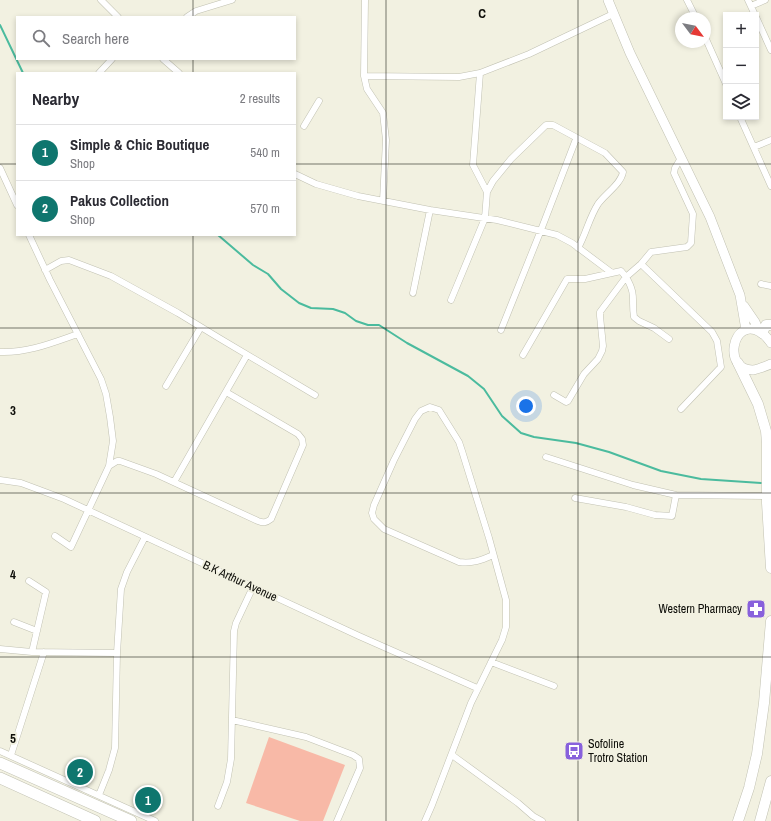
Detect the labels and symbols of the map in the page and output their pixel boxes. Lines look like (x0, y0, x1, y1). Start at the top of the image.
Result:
text: C (478, 5, 486, 22)
north arrow (675, 12, 711, 48)
your location (516, 396, 536, 416)
text: 3 (10, 402, 16, 419)
street label: B.K Arthur Avenue (200, 557, 280, 605)
text: 4 (10, 566, 16, 583)
pharmacy icon: Western Pharmacy (745, 598, 767, 620)
place label: Western Pharmacy (659, 601, 742, 617)
text: 5 (10, 730, 16, 747)
place label: Sofoline Trotro Station (588, 736, 648, 766)
bus stop icon: Sofoline Trotro Station (563, 740, 585, 762)
pin: 2 (67, 757, 93, 787)
pin: 1 (135, 785, 161, 815)

